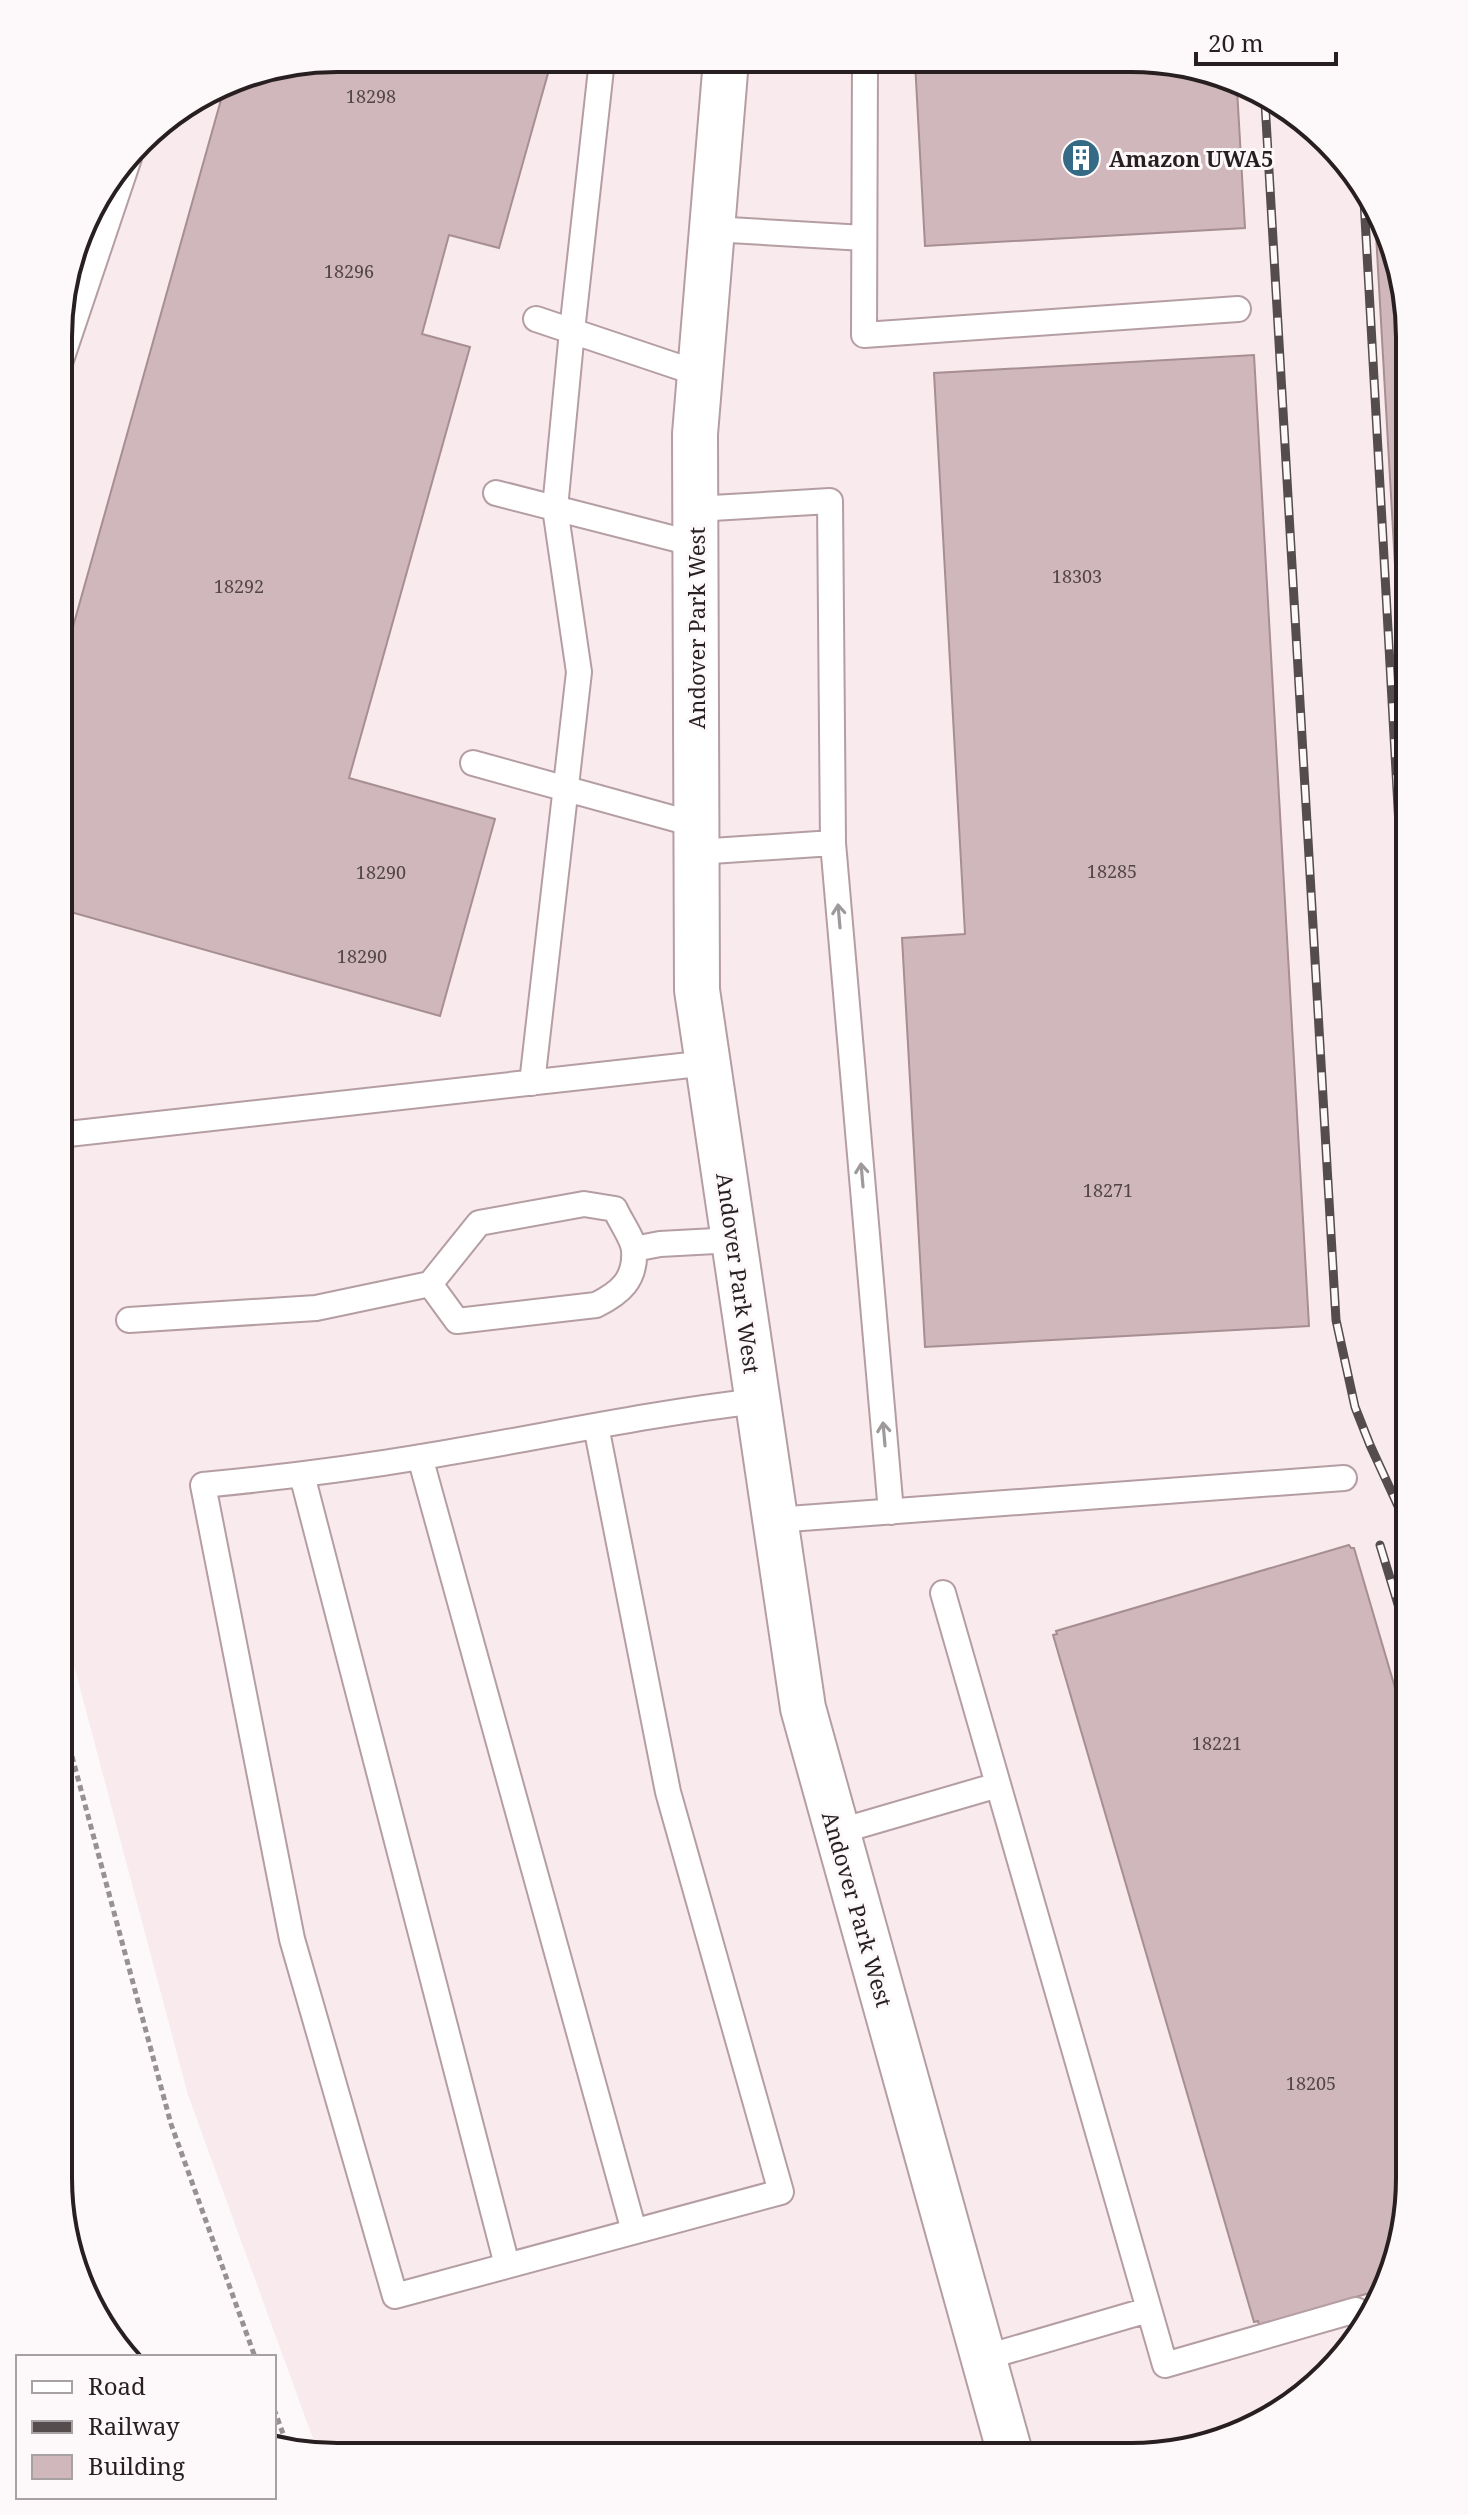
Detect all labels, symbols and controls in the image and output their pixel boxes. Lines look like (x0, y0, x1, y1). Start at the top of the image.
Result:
scale bar (1196, 16, 1336, 66)
text: 20 m (1208, 26, 1264, 59)
house number: 18298 (346, 84, 396, 108)
building icon: Amazon UWA5 (1060, 137, 1102, 179)
place label: Amazon UWA5 (1109, 143, 1273, 173)
house number: 18296 (324, 259, 374, 283)
street label: Andover Park West (681, 527, 711, 729)
house number: 18303 (1052, 564, 1102, 588)
house number: 18292 (214, 574, 264, 598)
house number: 18285 (1087, 859, 1137, 883)
house number: 18290 (356, 860, 406, 884)
one-way arrow (832, 903, 847, 930)
house number: 18290 (337, 944, 387, 968)
one-way arrow (854, 1162, 869, 1189)
street label: Andover Park West (710, 1171, 768, 1375)
house number: 18271 (1083, 1178, 1133, 1202)
one-way arrow (876, 1421, 891, 1448)
house number: 18221 (1192, 1731, 1242, 1755)
street label: Andover Park West (816, 1808, 900, 2011)
house number: 18205 (1286, 2071, 1336, 2095)
legend (16, 2355, 276, 2499)
text: Road (88, 2369, 146, 2402)
text: Railway (88, 2409, 180, 2442)
text: Building (88, 2449, 185, 2482)

